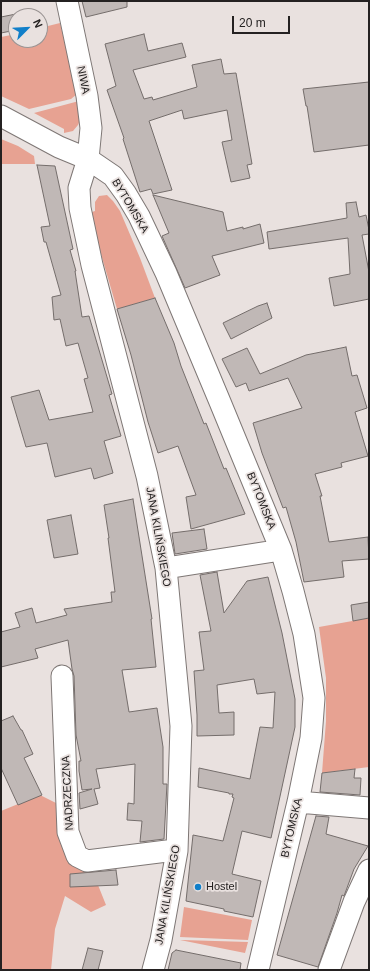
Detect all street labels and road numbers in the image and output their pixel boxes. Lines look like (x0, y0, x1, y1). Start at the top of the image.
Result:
street label: NIWA (74, 65, 92, 95)
street label: BYTOMSKA (109, 176, 151, 236)
street label: BYTOMSKA (243, 470, 279, 532)
street label: JANA KILIŃSKIEGO (143, 486, 173, 588)
street label: NADRZECZNA (59, 755, 77, 831)
street label: BYTOMSKA (279, 797, 305, 859)
street label: JANA KILIŃSKIEGO (153, 844, 183, 946)

